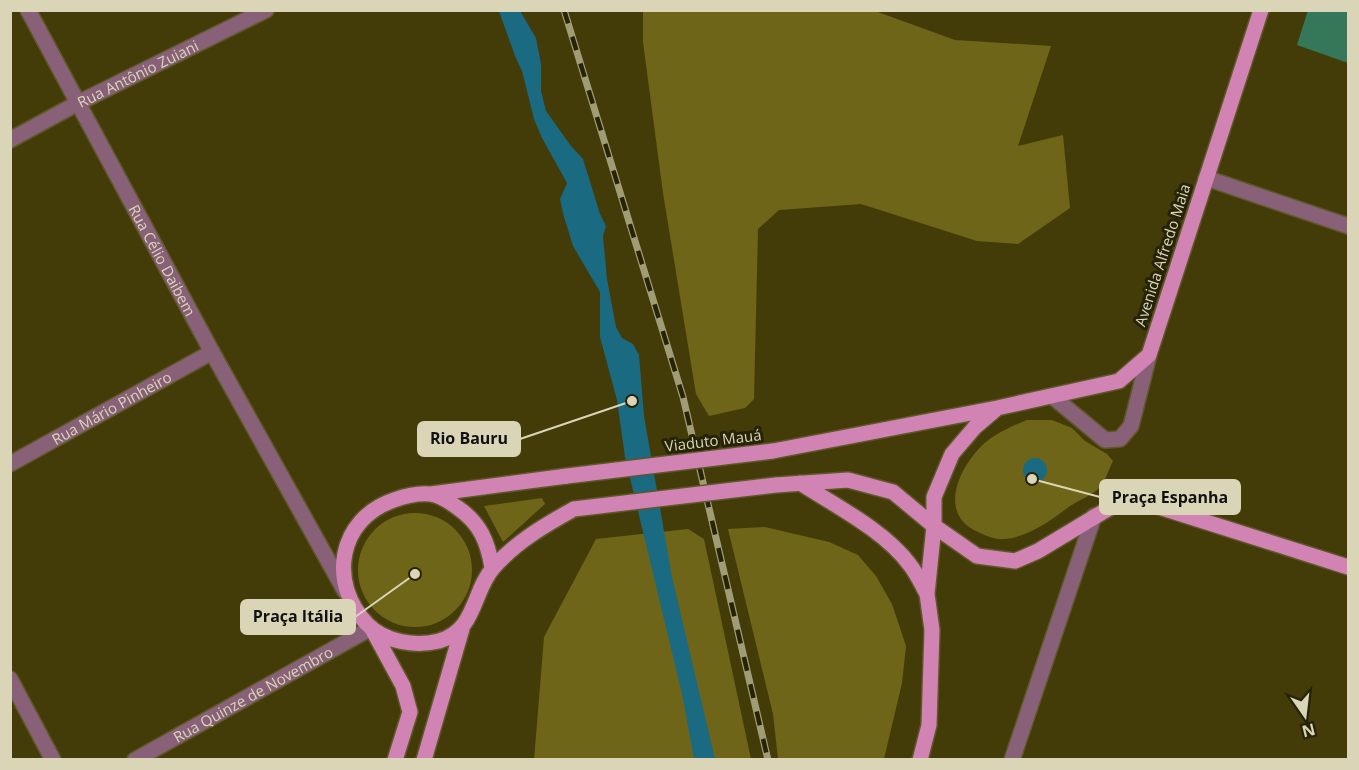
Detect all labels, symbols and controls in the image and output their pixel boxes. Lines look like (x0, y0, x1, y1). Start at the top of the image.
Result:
street label: Rua Antônio Zuiani (74, 35, 202, 112)
street label: Avenida Alfredo Maia (1130, 181, 1194, 329)
street label: Rua Célio Daibem (124, 201, 201, 319)
street label: Rua Mário Pinheiro (48, 366, 175, 449)
callout: Rio Bauru (418, 422, 520, 456)
street label: Viaduto Mauá (664, 424, 762, 456)
text: Rio Bauru (430, 427, 508, 449)
callout: Praça Espanha (1100, 480, 1240, 514)
text: Praça Espanha (1112, 486, 1228, 508)
callout: Praça Itália (241, 600, 355, 634)
text: Praça Itália (253, 605, 343, 627)
street label: Rua Quinze de Novembro (169, 641, 336, 747)
north arrow (1275, 686, 1335, 746)
text: N (1300, 718, 1318, 743)

